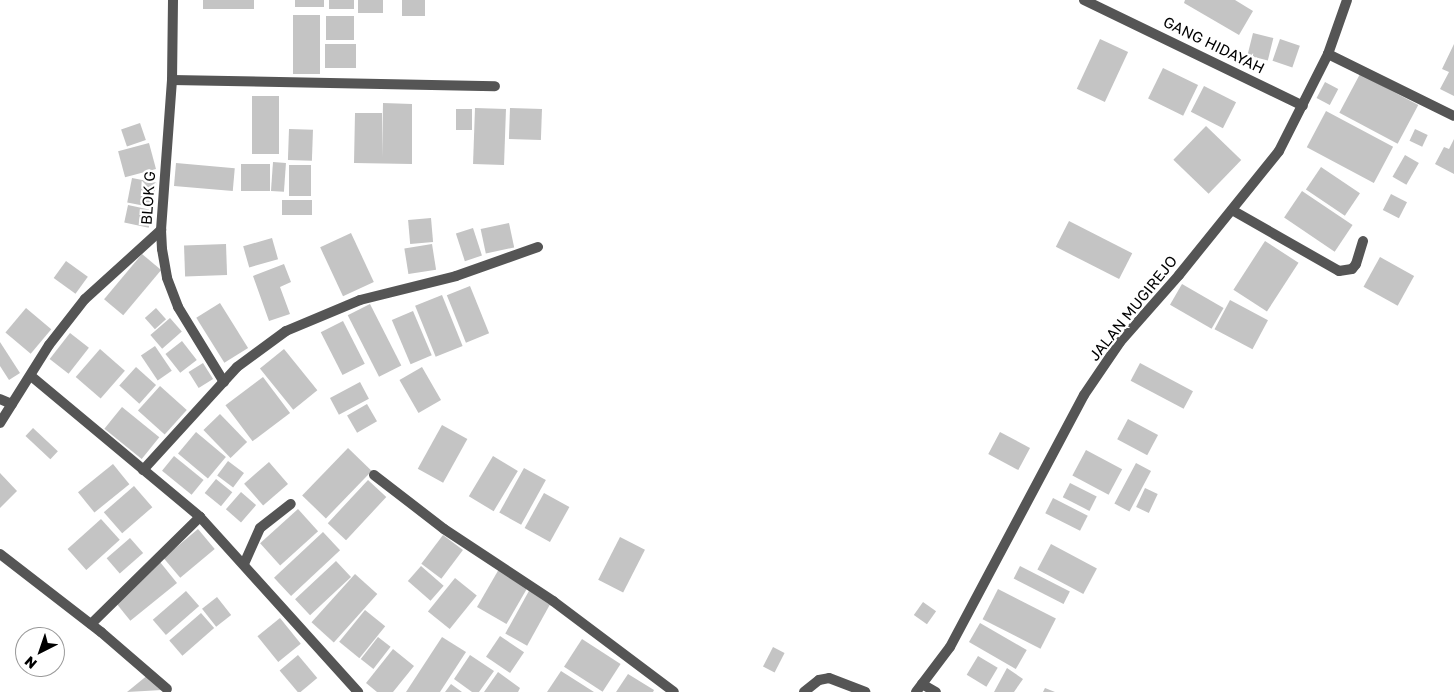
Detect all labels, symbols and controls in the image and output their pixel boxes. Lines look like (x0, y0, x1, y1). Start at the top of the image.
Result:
street label: GANG HIDAYAH (1160, 13, 1268, 77)
street label: BLOK G (137, 171, 159, 225)
street label: JALAN MUGIREJO (1085, 252, 1181, 364)
north arrow (15, 627, 65, 677)
text: N (21, 653, 40, 673)

